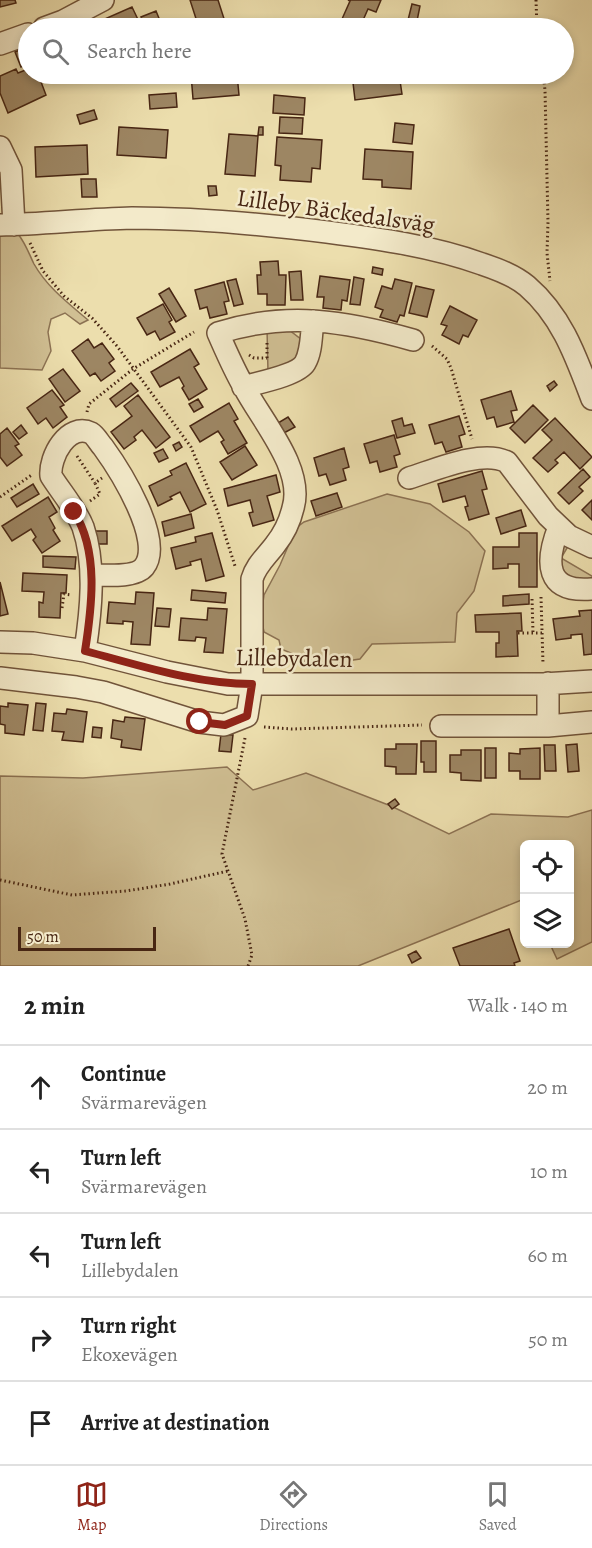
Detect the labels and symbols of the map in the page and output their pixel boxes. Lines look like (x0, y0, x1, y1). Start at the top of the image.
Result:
street label: Lilleby Bäckedalsväg (235, 181, 437, 241)
route end (60, 498, 86, 524)
street label: Lillebydalen (235, 641, 353, 675)
route start (186, 708, 212, 734)
scale bar (18, 924, 156, 952)

